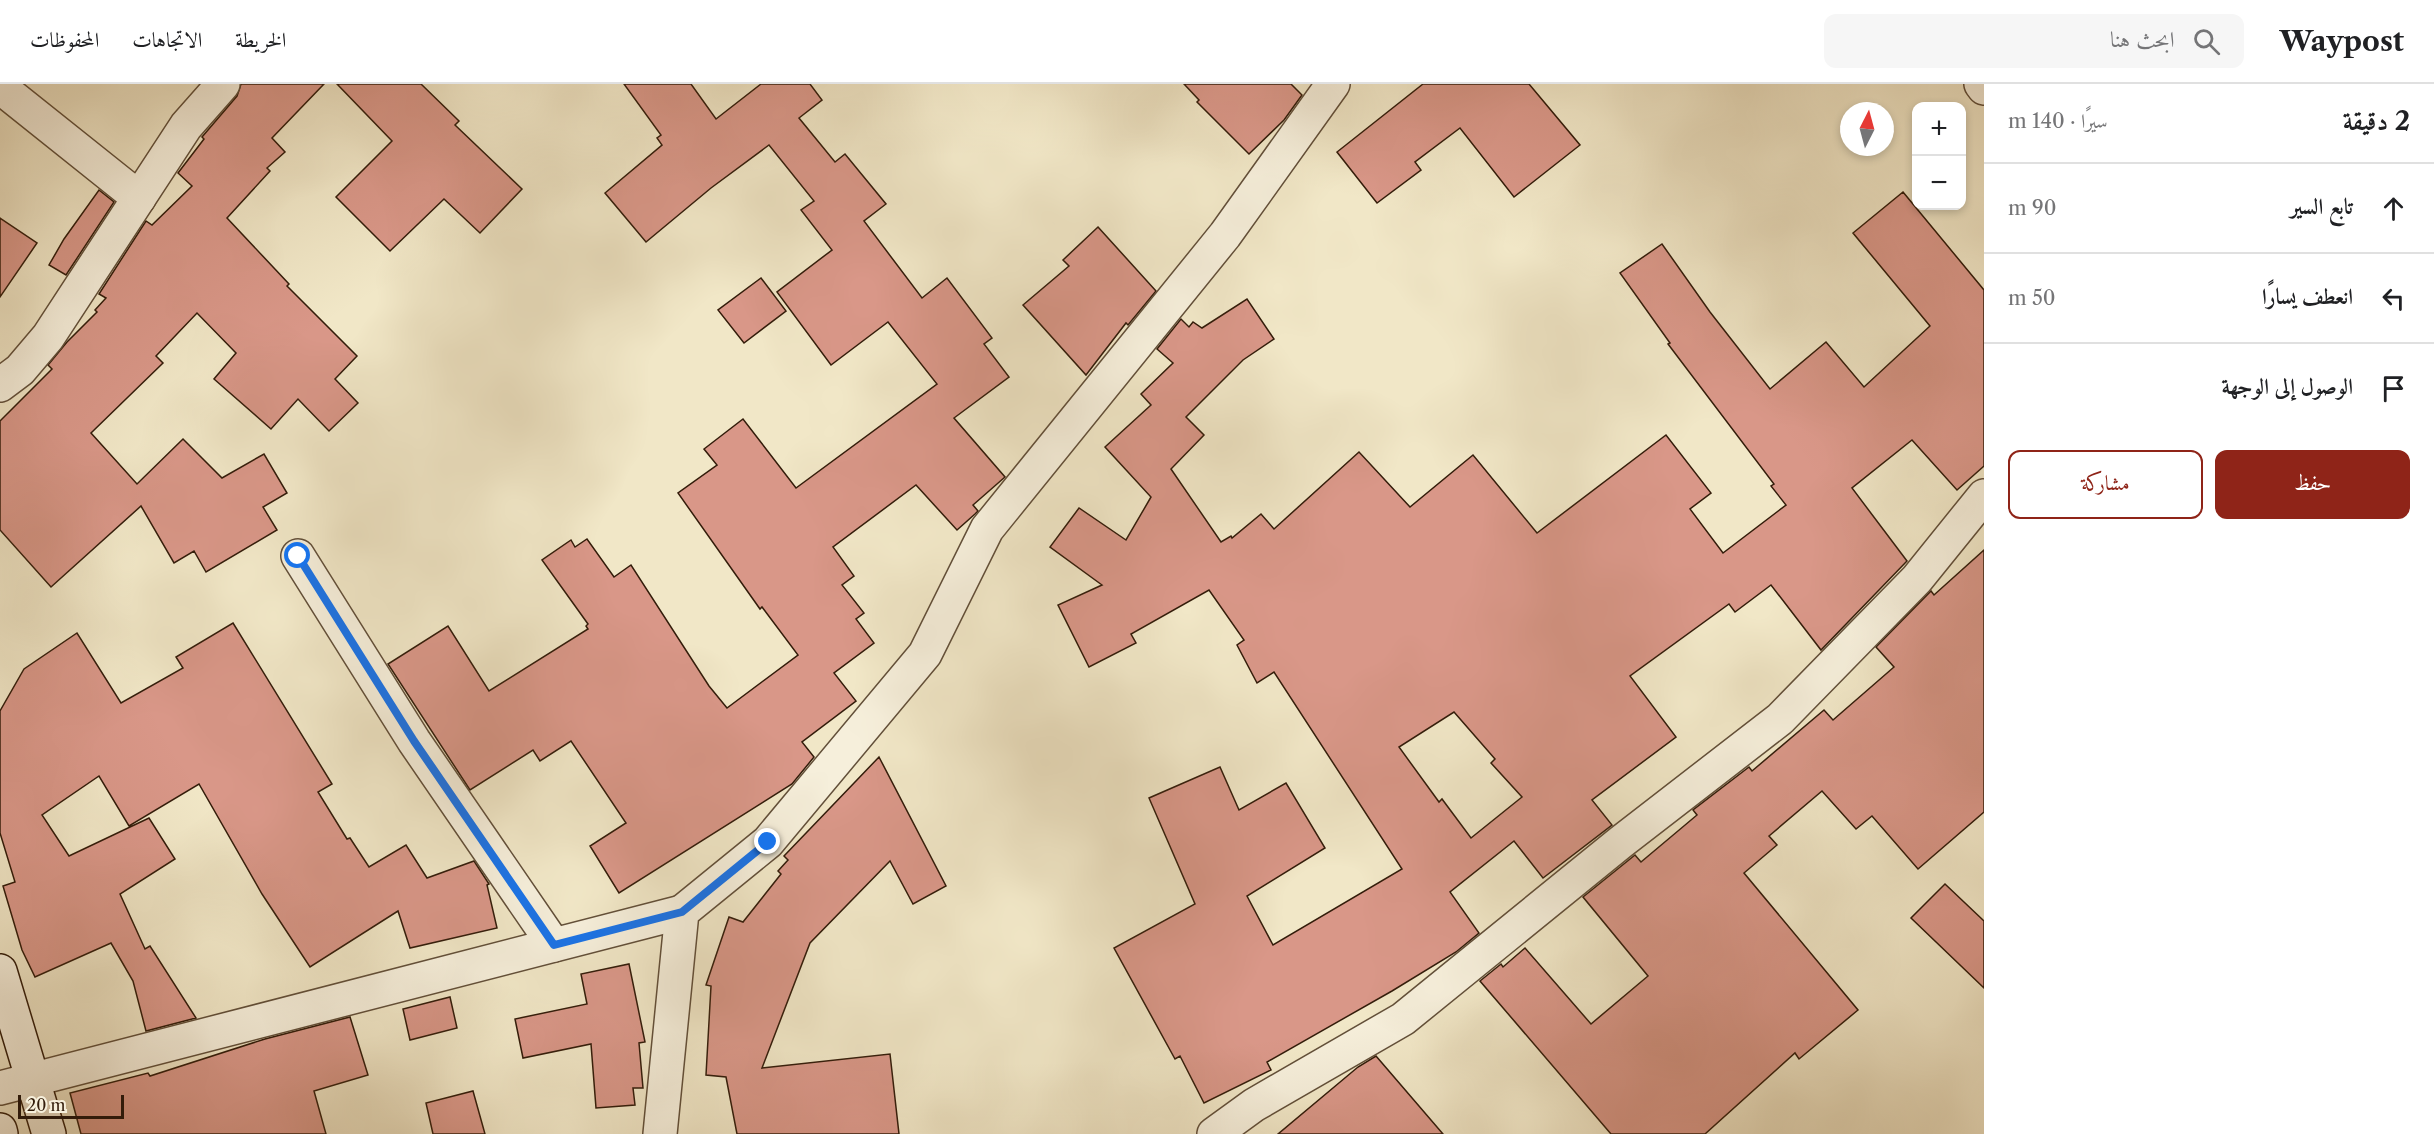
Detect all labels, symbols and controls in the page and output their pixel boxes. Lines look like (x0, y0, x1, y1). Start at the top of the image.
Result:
search box (1824, 14, 2244, 68)
text: Waypost (2280, 24, 2404, 58)
icon: search (2190, 25, 2223, 58)
text: ابحث هنا (2110, 26, 2175, 53)
text: المحفوظات (30, 27, 99, 52)
text: الاتجاهات (132, 27, 202, 52)
text: الخريطة (235, 27, 286, 52)
north arrow (1840, 102, 1894, 156)
map controls (1912, 102, 1966, 210)
button: + (1912, 102, 1966, 156)
text: 2 دقيقة (2343, 105, 2410, 137)
text: سيرًا · 140 m (2008, 109, 2108, 133)
button: − (1912, 156, 1966, 210)
icon: ahead (2377, 192, 2410, 225)
text: تابع السير (2290, 193, 2353, 220)
text: 90 m (2008, 196, 2056, 220)
icon: left (2377, 282, 2410, 315)
text: انعطف يسارًا (2262, 283, 2353, 310)
text: 50 m (2008, 286, 2056, 310)
icon: arrive (2377, 372, 2410, 405)
text: الوصول إلى الوجهة (2221, 373, 2353, 400)
button: مشاركة (2008, 450, 2203, 519)
button: حفظ (2215, 450, 2410, 519)
route start (284, 542, 310, 568)
route end (754, 828, 780, 854)
scale bar (18, 1092, 124, 1120)
text: 20 m (27, 1095, 66, 1115)

